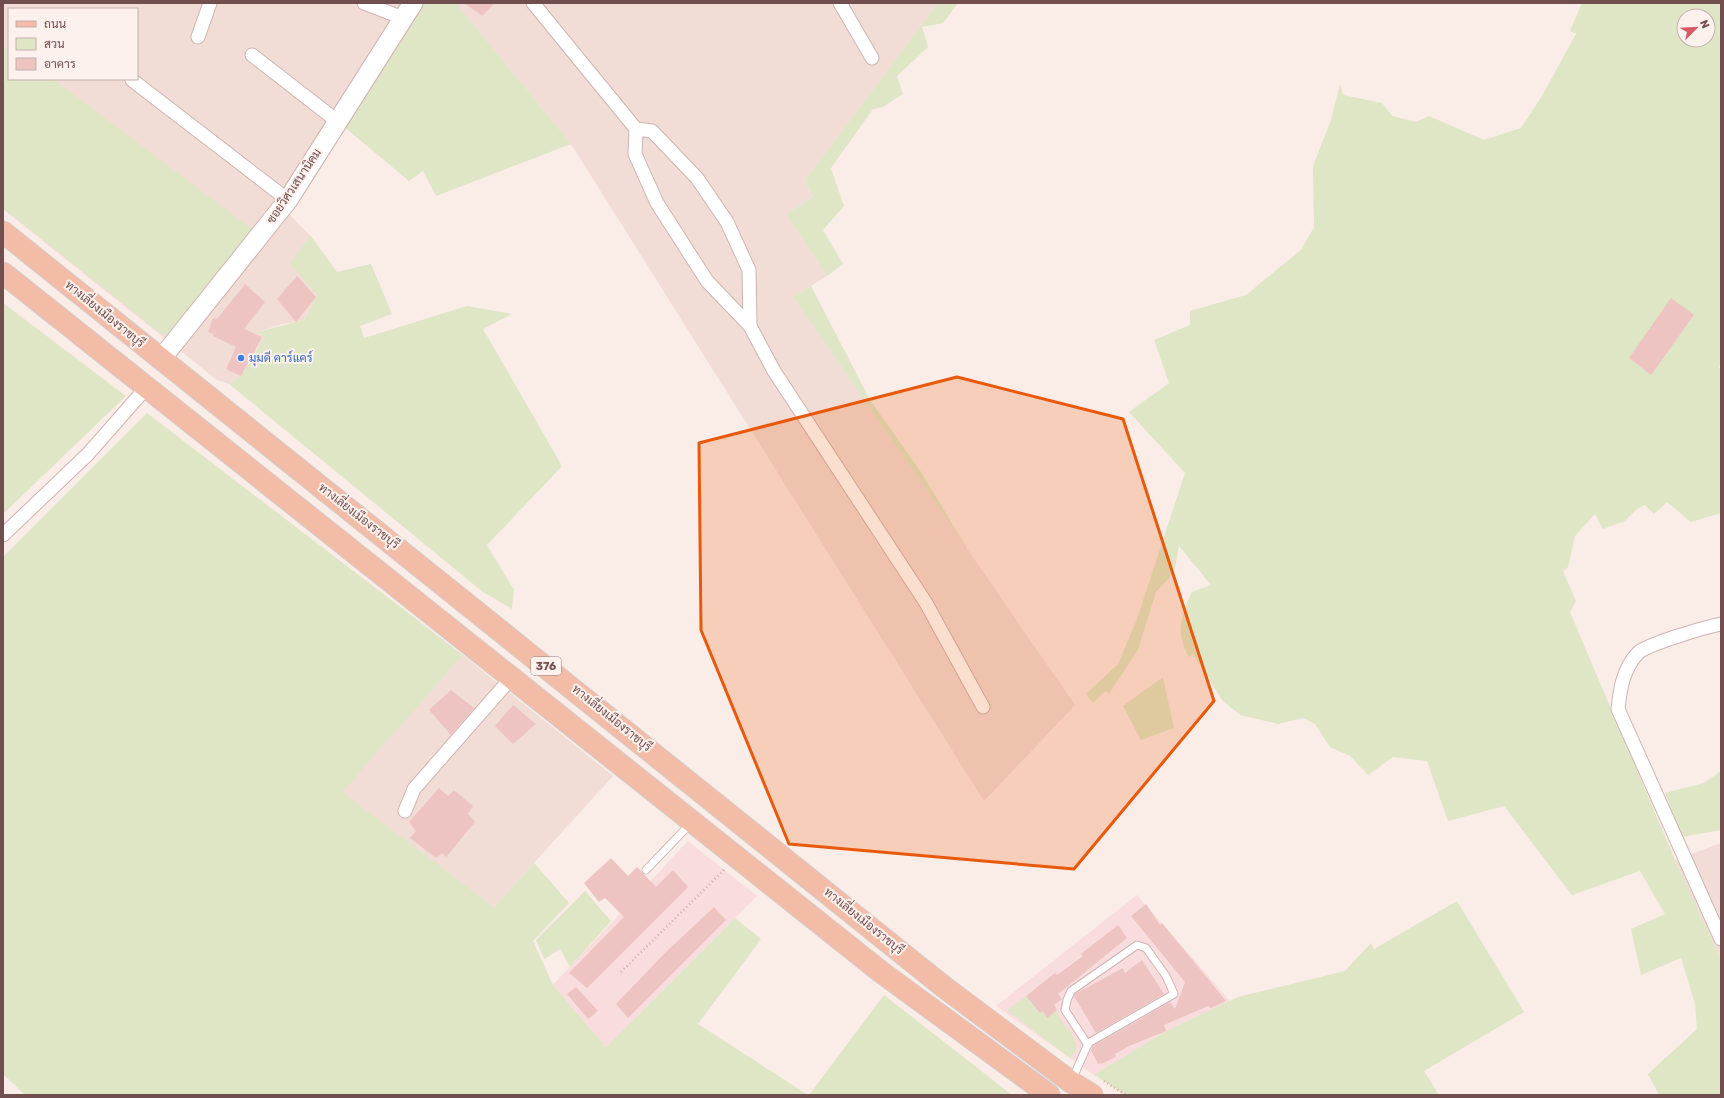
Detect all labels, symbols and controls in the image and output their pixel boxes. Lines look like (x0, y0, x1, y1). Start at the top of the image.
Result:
legend (8, 8, 138, 80)
north arrow (1676, 8, 1716, 48)
text: ถนน (44, 17, 67, 31)
text: N (1697, 18, 1712, 30)
text: สวน (44, 37, 65, 51)
text: อาคาร (44, 57, 76, 71)
street label: ซอยวิศวเสนานิคม (264, 146, 324, 226)
street label: ทางเลี่ยงเมืองราชบุรี (61, 275, 150, 352)
place label: มุมดี คาร์แคร์ (249, 350, 313, 367)
marker: มุมดี คาร์แคร์ (236, 353, 246, 363)
street label: ทางเลี่ยงเมืองราชบุรี (315, 477, 405, 553)
road number: 376 (531, 657, 561, 675)
street label: ทางเลี่ยงเมืองราชบุรี (568, 679, 657, 756)
street label: ทางเลี่ยงเมืองราชบุรี (820, 882, 909, 959)

